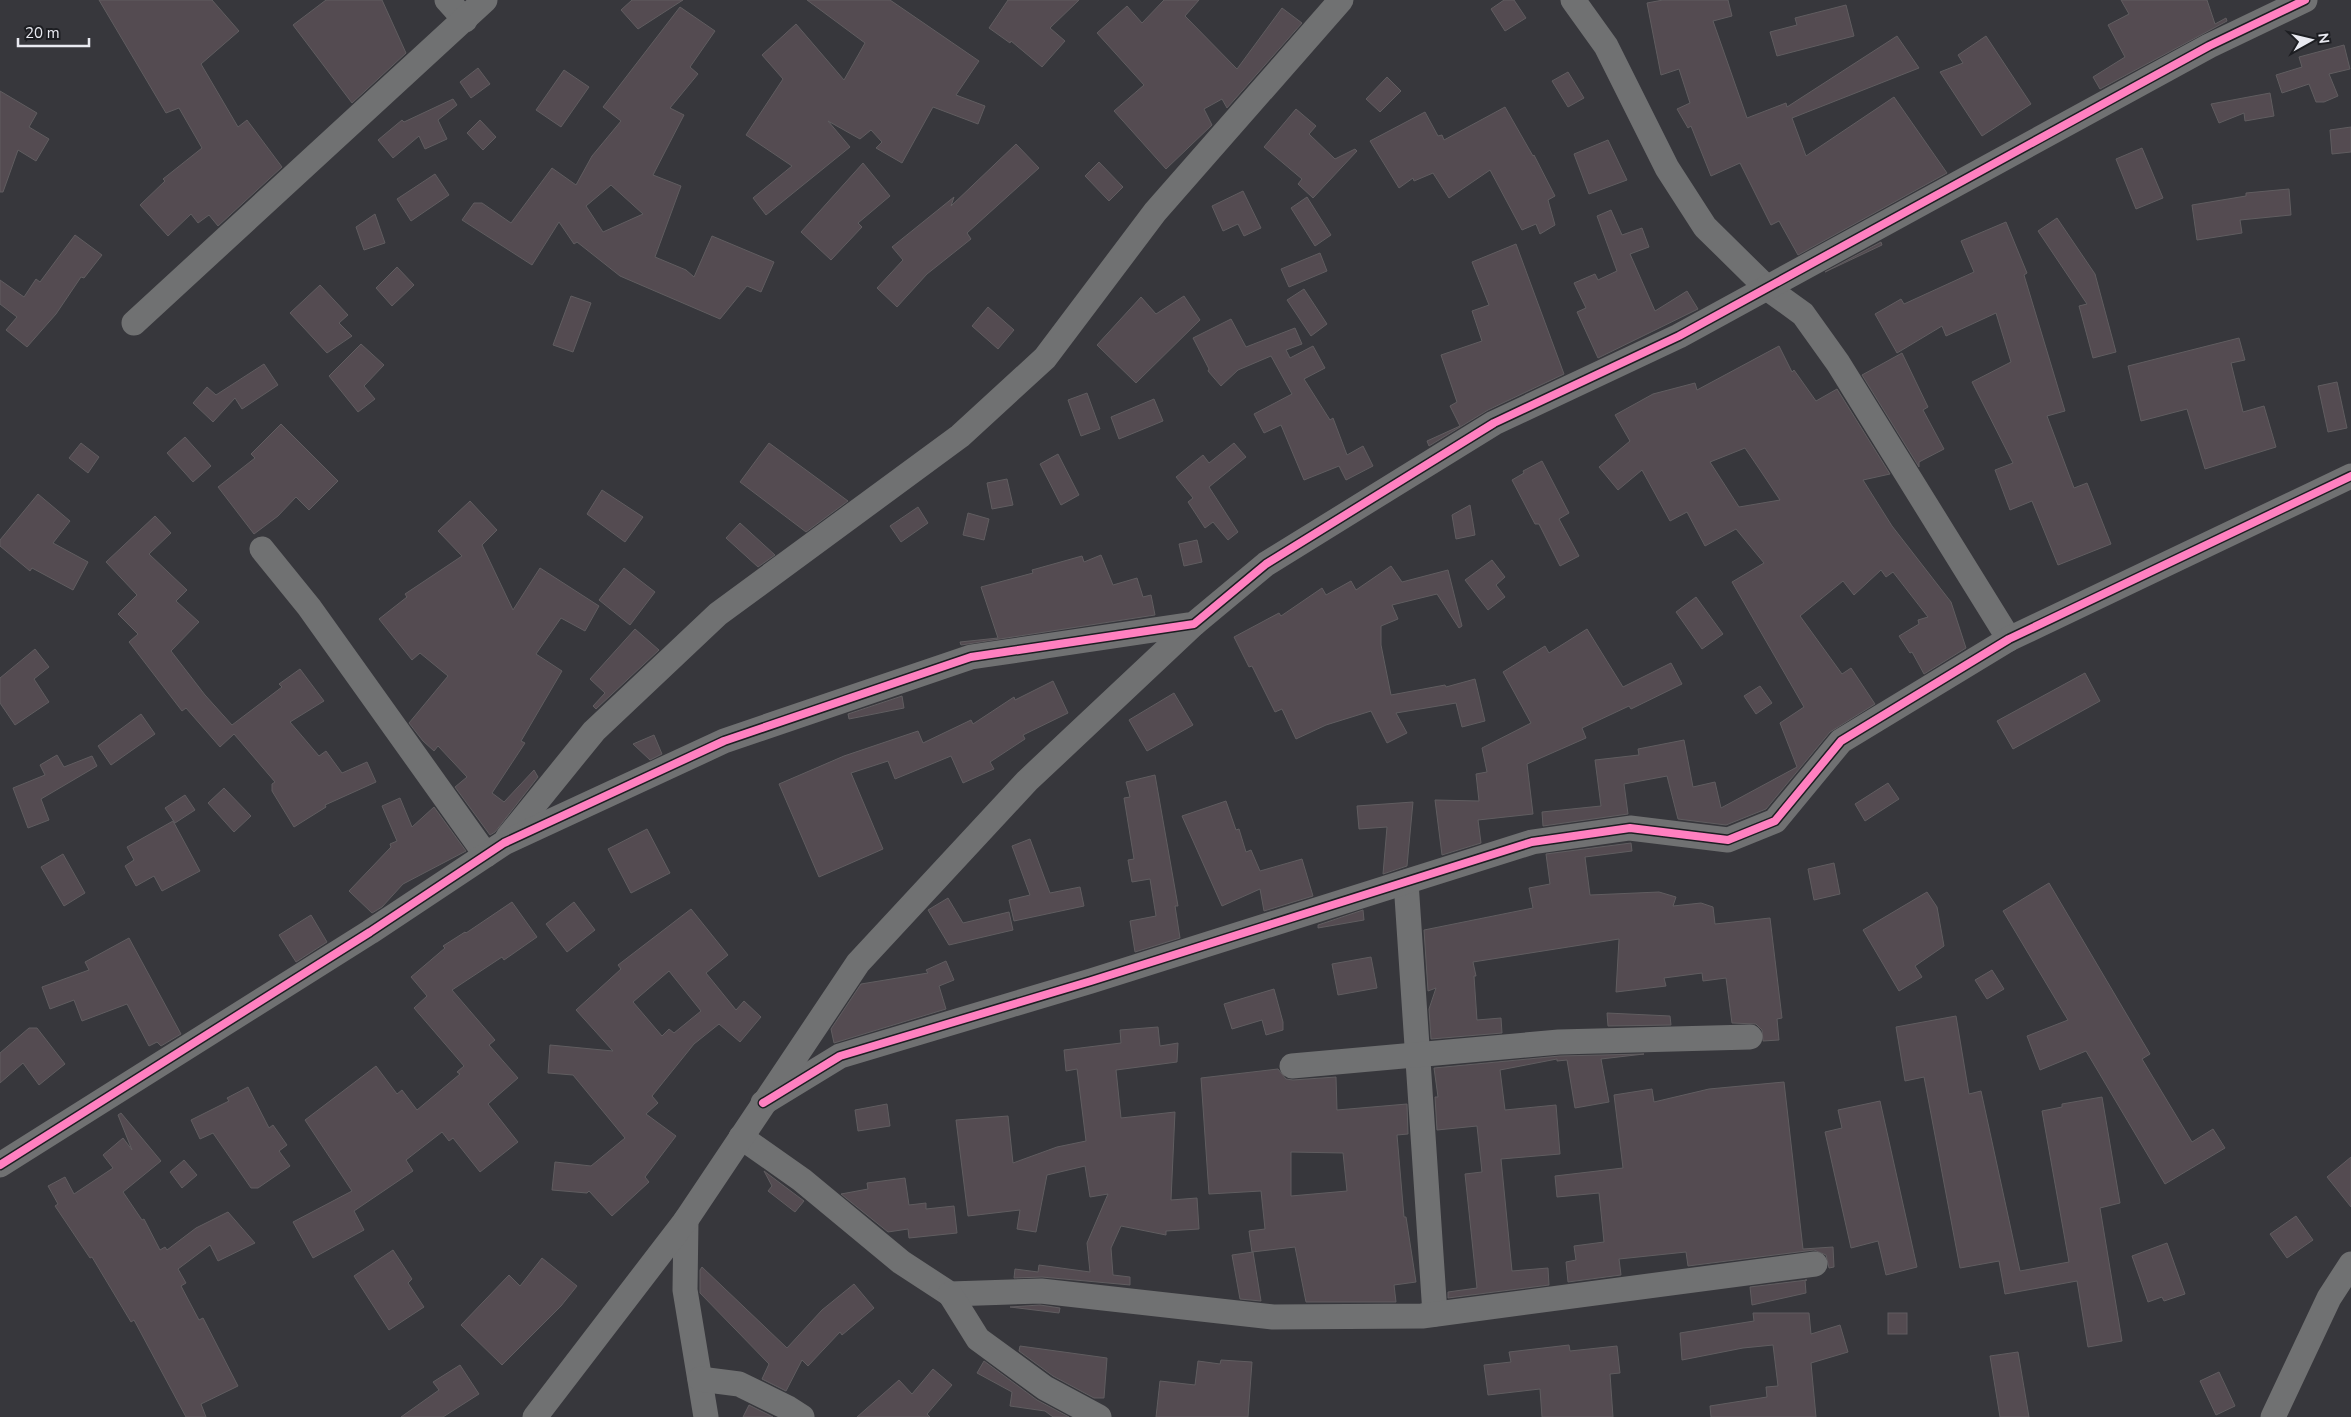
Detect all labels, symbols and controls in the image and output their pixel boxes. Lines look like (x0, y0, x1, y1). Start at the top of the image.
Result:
scale bar (18, 15, 89, 47)
north arrow (2286, 15, 2336, 65)
text: 20 m (25, 23, 60, 43)
text: N (2313, 32, 2334, 45)

